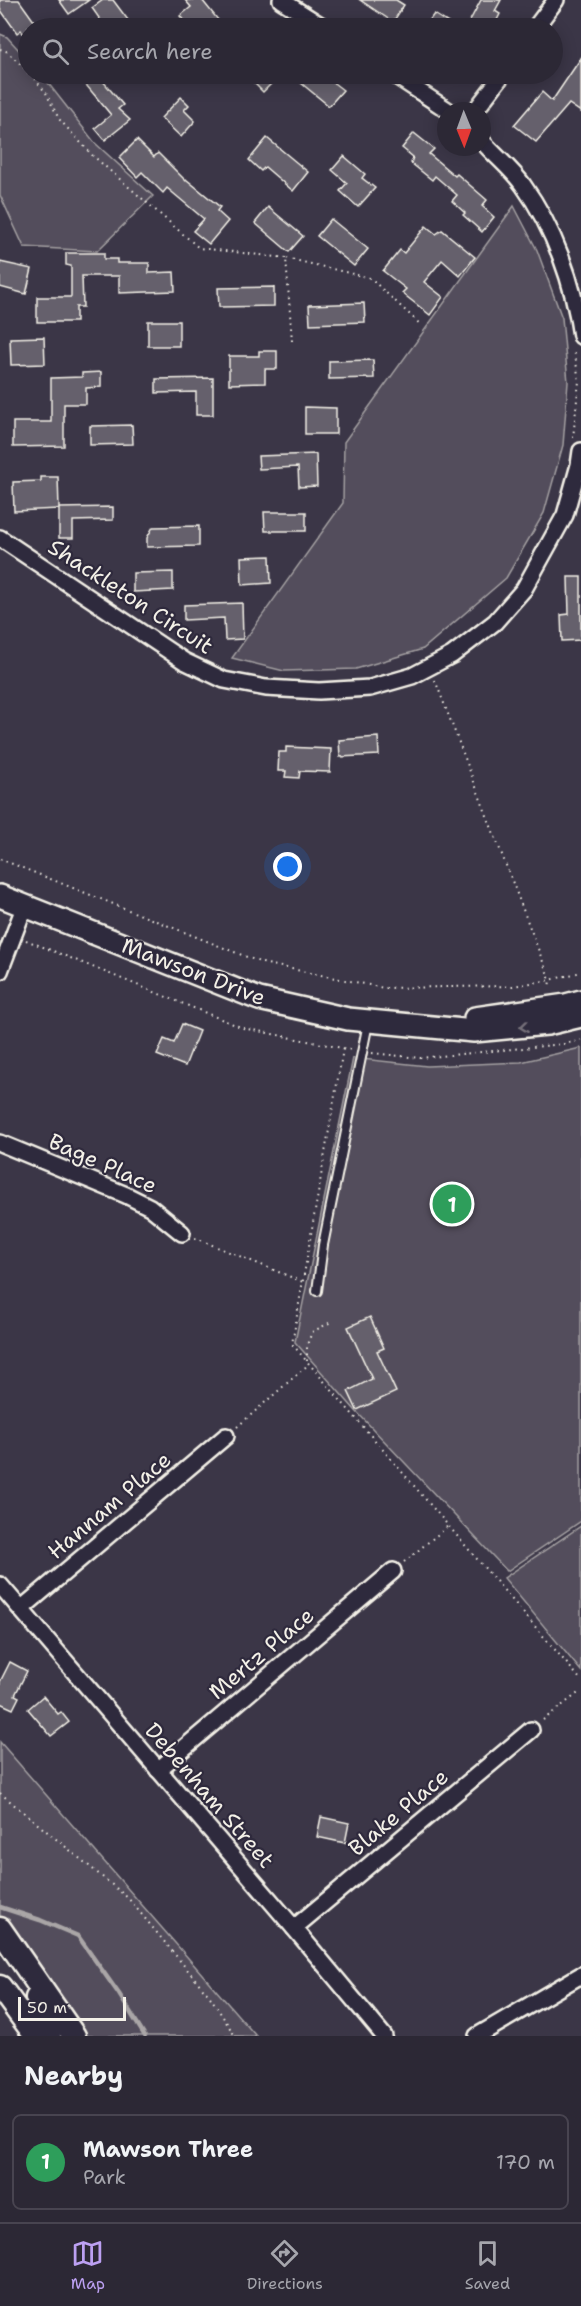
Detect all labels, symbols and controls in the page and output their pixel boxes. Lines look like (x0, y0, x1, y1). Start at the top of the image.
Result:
search box (18, 18, 563, 84)
icon: search (39, 35, 72, 68)
text: Search here (87, 37, 213, 66)
north arrow (437, 102, 491, 156)
street label: Shackleton Circuit (43, 532, 219, 661)
your location (273, 852, 302, 881)
street label: Mawson Drive (118, 931, 270, 1012)
one-way arrow (519, 1020, 528, 1033)
street label: Bage Place (44, 1127, 161, 1200)
pin: 1 (432, 1182, 472, 1226)
street label: Hannam Place (42, 1445, 177, 1566)
street label: Mertz Place (203, 1601, 320, 1706)
street label: Debenham Street (139, 1717, 281, 1874)
street label: Blake Place (342, 1762, 454, 1863)
scale bar (18, 1994, 126, 2022)
text: 50 m (27, 1997, 67, 2018)
text: Nearby (24, 2058, 123, 2093)
text: Mawson Three (83, 2135, 253, 2164)
text: 1 (41, 2149, 50, 2175)
text: 170 m (496, 2149, 555, 2175)
text: Park (83, 2164, 126, 2190)
tab: Map (71, 2237, 105, 2294)
tab: Directions (247, 2237, 323, 2294)
tab: Saved (465, 2237, 510, 2294)

